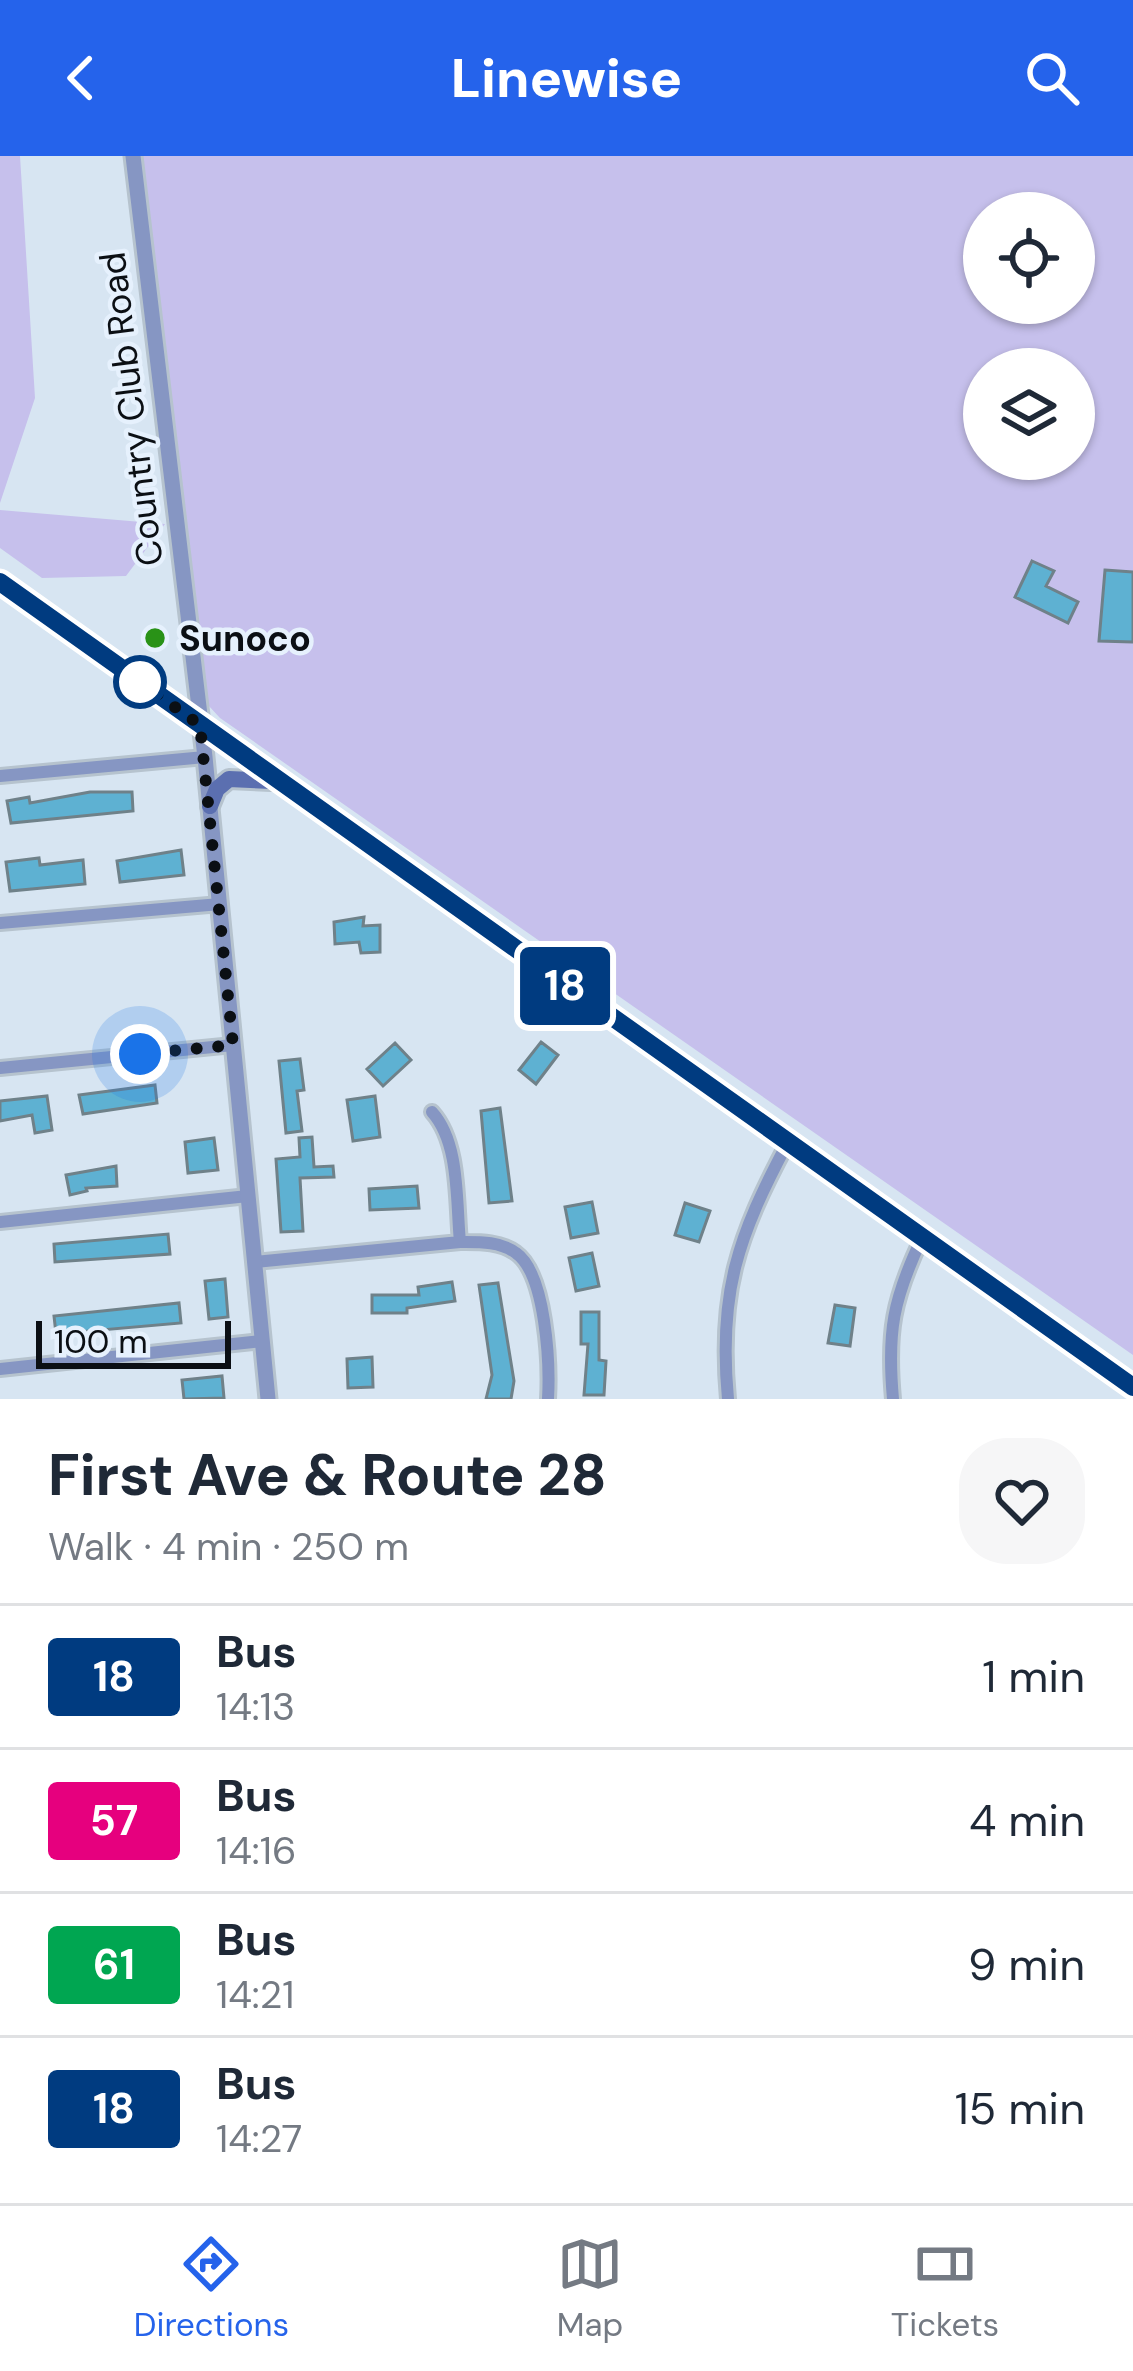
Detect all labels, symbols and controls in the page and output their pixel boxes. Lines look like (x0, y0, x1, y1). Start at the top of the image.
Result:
text: Linewise (451, 43, 682, 114)
icon: back (48, 45, 114, 111)
icon: search (1019, 45, 1085, 111)
map controls (963, 192, 1095, 480)
button: locate (963, 192, 1095, 324)
street label: Country Club Road (88, 249, 174, 569)
button: layers (963, 348, 1095, 480)
place label: Sunoco (179, 615, 311, 662)
marker: Sunoco (142, 625, 168, 651)
unlabelled marker (115, 657, 165, 707)
line badge: 18 (511, 947, 619, 1025)
text: 18 (544, 958, 586, 1013)
your location (110, 1024, 170, 1084)
scale bar (36, 1315, 231, 1368)
text: 100 m (54, 1320, 148, 1363)
text: First Ave & Route 28 (48, 1438, 607, 1513)
button: heart (959, 1438, 1085, 1564)
text: Walk · 4 min · 250 m (48, 1521, 409, 1572)
text: Bus (216, 1622, 296, 1681)
text: 1 min (982, 1647, 1085, 1706)
text: 18 (93, 1649, 135, 1704)
text: 14:13 (216, 1681, 295, 1732)
text: Bus (216, 1766, 296, 1825)
text: 4 min (969, 1791, 1085, 1850)
text: 57 (90, 1793, 138, 1848)
text: 14:16 (216, 1825, 296, 1876)
text: Bus (216, 1910, 296, 1969)
text: 9 min (968, 1935, 1085, 1994)
text: 61 (93, 1937, 135, 1992)
text: 14:21 (216, 1969, 294, 2020)
text: Bus (216, 2054, 296, 2113)
text: 15 min (955, 2079, 1085, 2138)
text: 18 (93, 2081, 135, 2136)
text: 14:27 (216, 2113, 302, 2164)
tab: Directions (134, 2231, 289, 2346)
tab: Map (557, 2231, 623, 2346)
tab: Tickets (891, 2231, 999, 2346)

